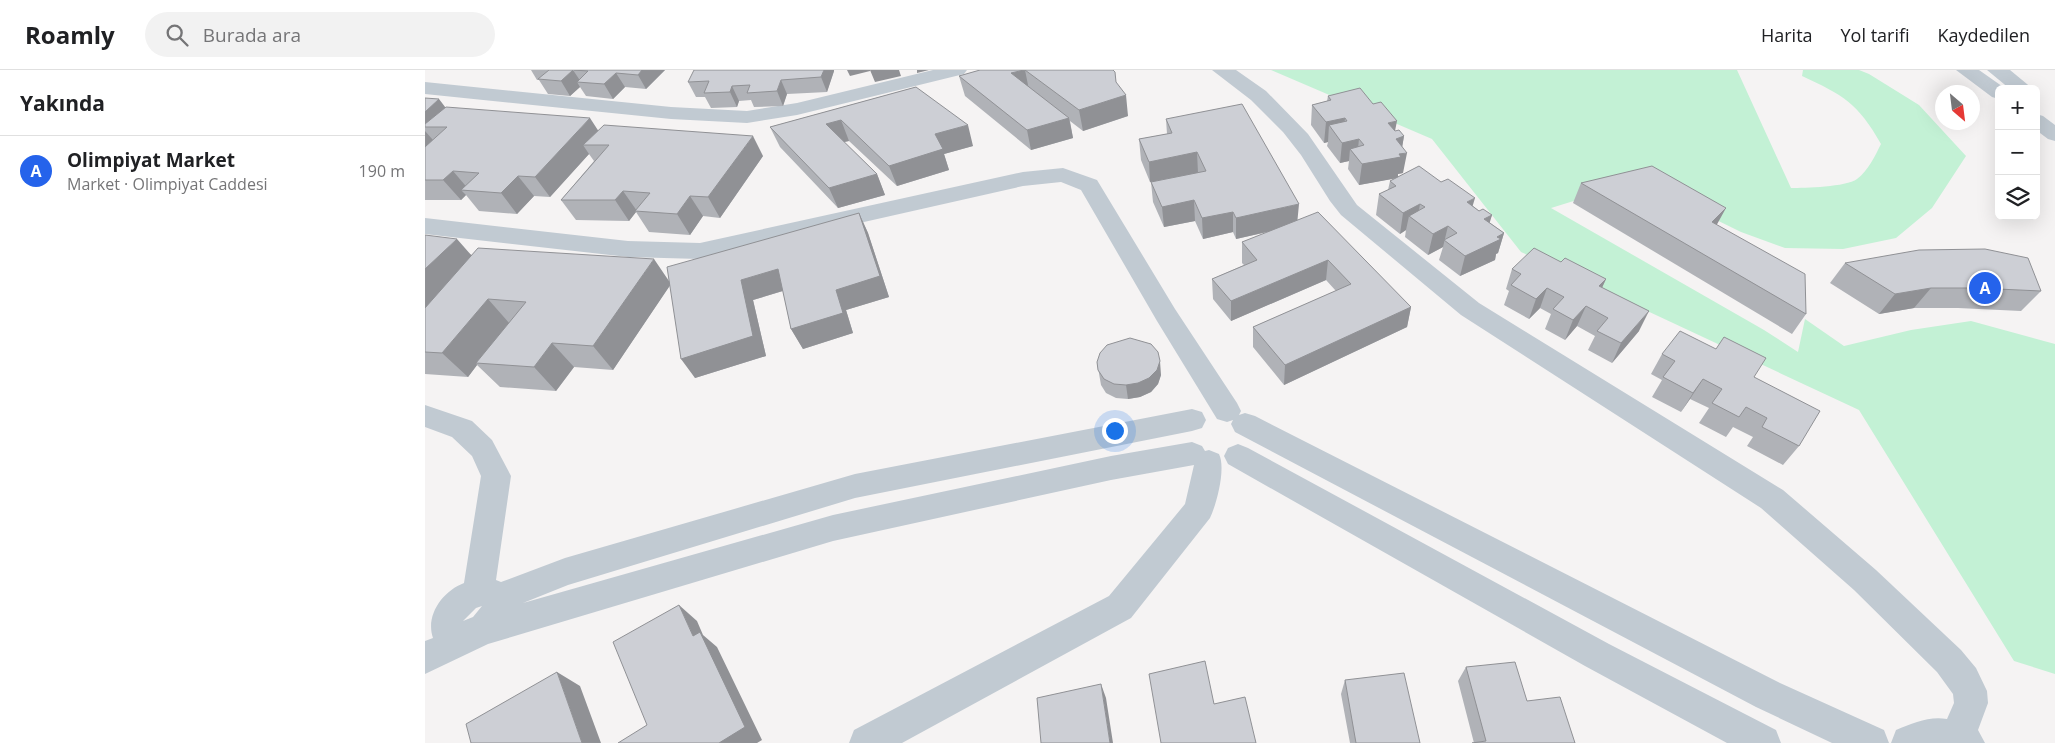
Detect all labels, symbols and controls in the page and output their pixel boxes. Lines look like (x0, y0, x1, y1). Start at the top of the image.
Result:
search box (145, 12, 495, 57)
text: Roamly (25, 18, 115, 51)
icon: search (163, 21, 191, 49)
text: Burada ara (203, 22, 301, 48)
text: Harita (1761, 23, 1813, 47)
text: Yol tarifi (1841, 23, 1910, 47)
text: Kaydedilen (1938, 23, 2030, 47)
north arrow (1935, 85, 1980, 130)
map controls (1995, 85, 2040, 220)
button: + (1995, 85, 2040, 130)
text: Yakında (20, 89, 105, 117)
button: − (1995, 130, 2040, 175)
text: Olimpiyat Market (67, 147, 235, 173)
text: A (30, 160, 42, 182)
text: 190 m (359, 160, 405, 182)
text: Market · Olimpiyat Caddesi (67, 173, 268, 195)
button: layers (1995, 175, 2040, 220)
pin: A (1969, 269, 2001, 307)
your location (1102, 418, 1128, 444)

